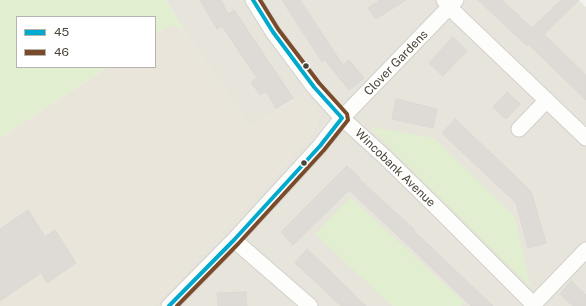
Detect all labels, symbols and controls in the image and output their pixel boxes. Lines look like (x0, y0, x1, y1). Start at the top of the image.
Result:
legend (16, 16, 156, 68)
text: 45 (54, 25, 69, 39)
street label: Clover Gardens (361, 27, 431, 99)
text: 46 (54, 45, 69, 59)
unlabelled marker (301, 61, 311, 71)
street label: Wincobank Avenue (352, 126, 438, 210)
unlabelled marker (299, 158, 309, 168)

